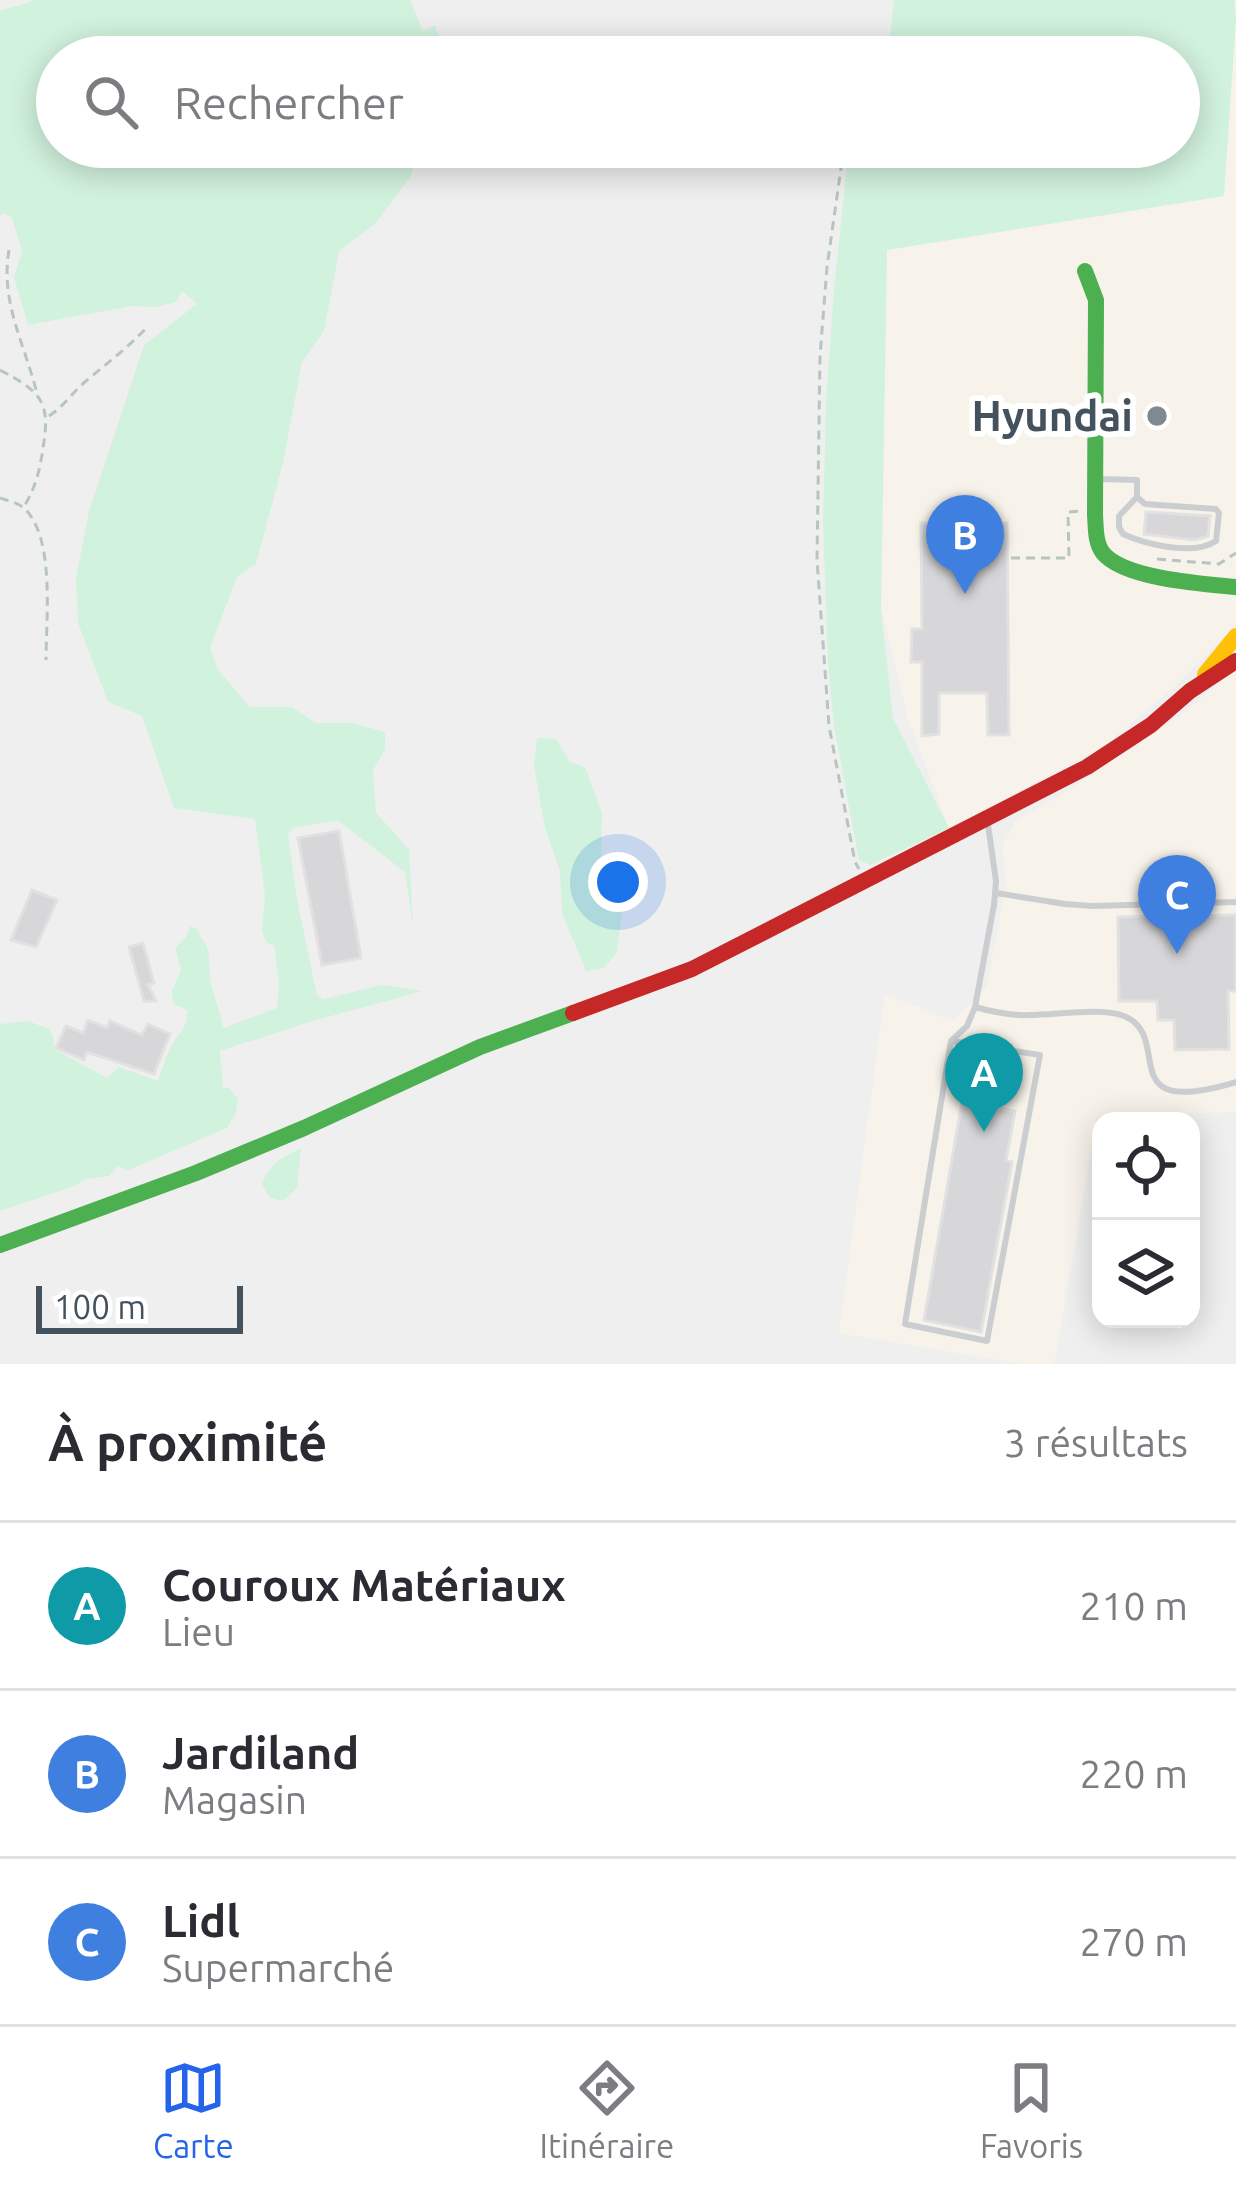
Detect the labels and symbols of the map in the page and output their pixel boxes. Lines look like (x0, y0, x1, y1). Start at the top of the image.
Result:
place label: Hyundai (971, 392, 1133, 439)
marker: Hyundai (1144, 403, 1170, 429)
pin: B (926, 495, 1004, 594)
your location (588, 852, 648, 912)
pin: C (1138, 855, 1216, 954)
pin: A (945, 1033, 1023, 1132)
scale bar (36, 1280, 243, 1333)

